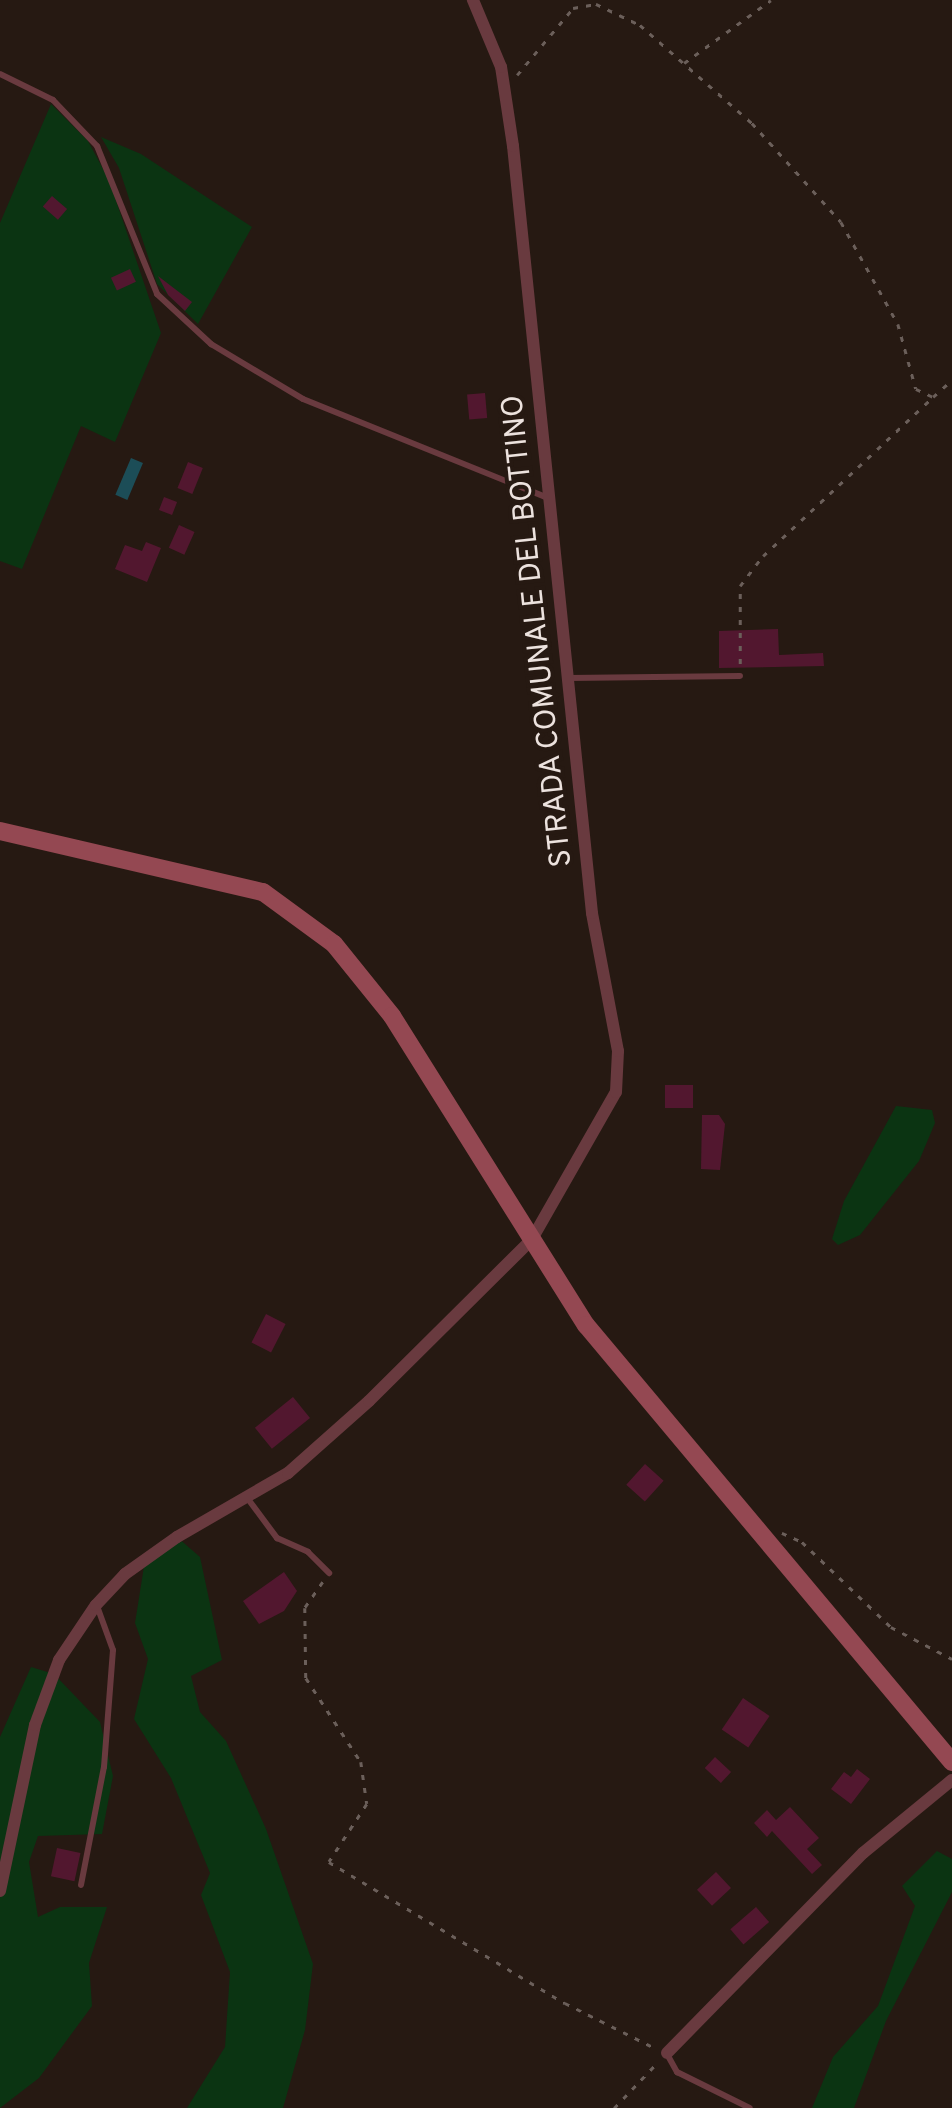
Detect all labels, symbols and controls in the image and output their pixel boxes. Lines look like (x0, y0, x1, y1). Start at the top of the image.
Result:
street label: STRADA COMUNALE DEL BOTTINO (496, 392, 582, 870)

